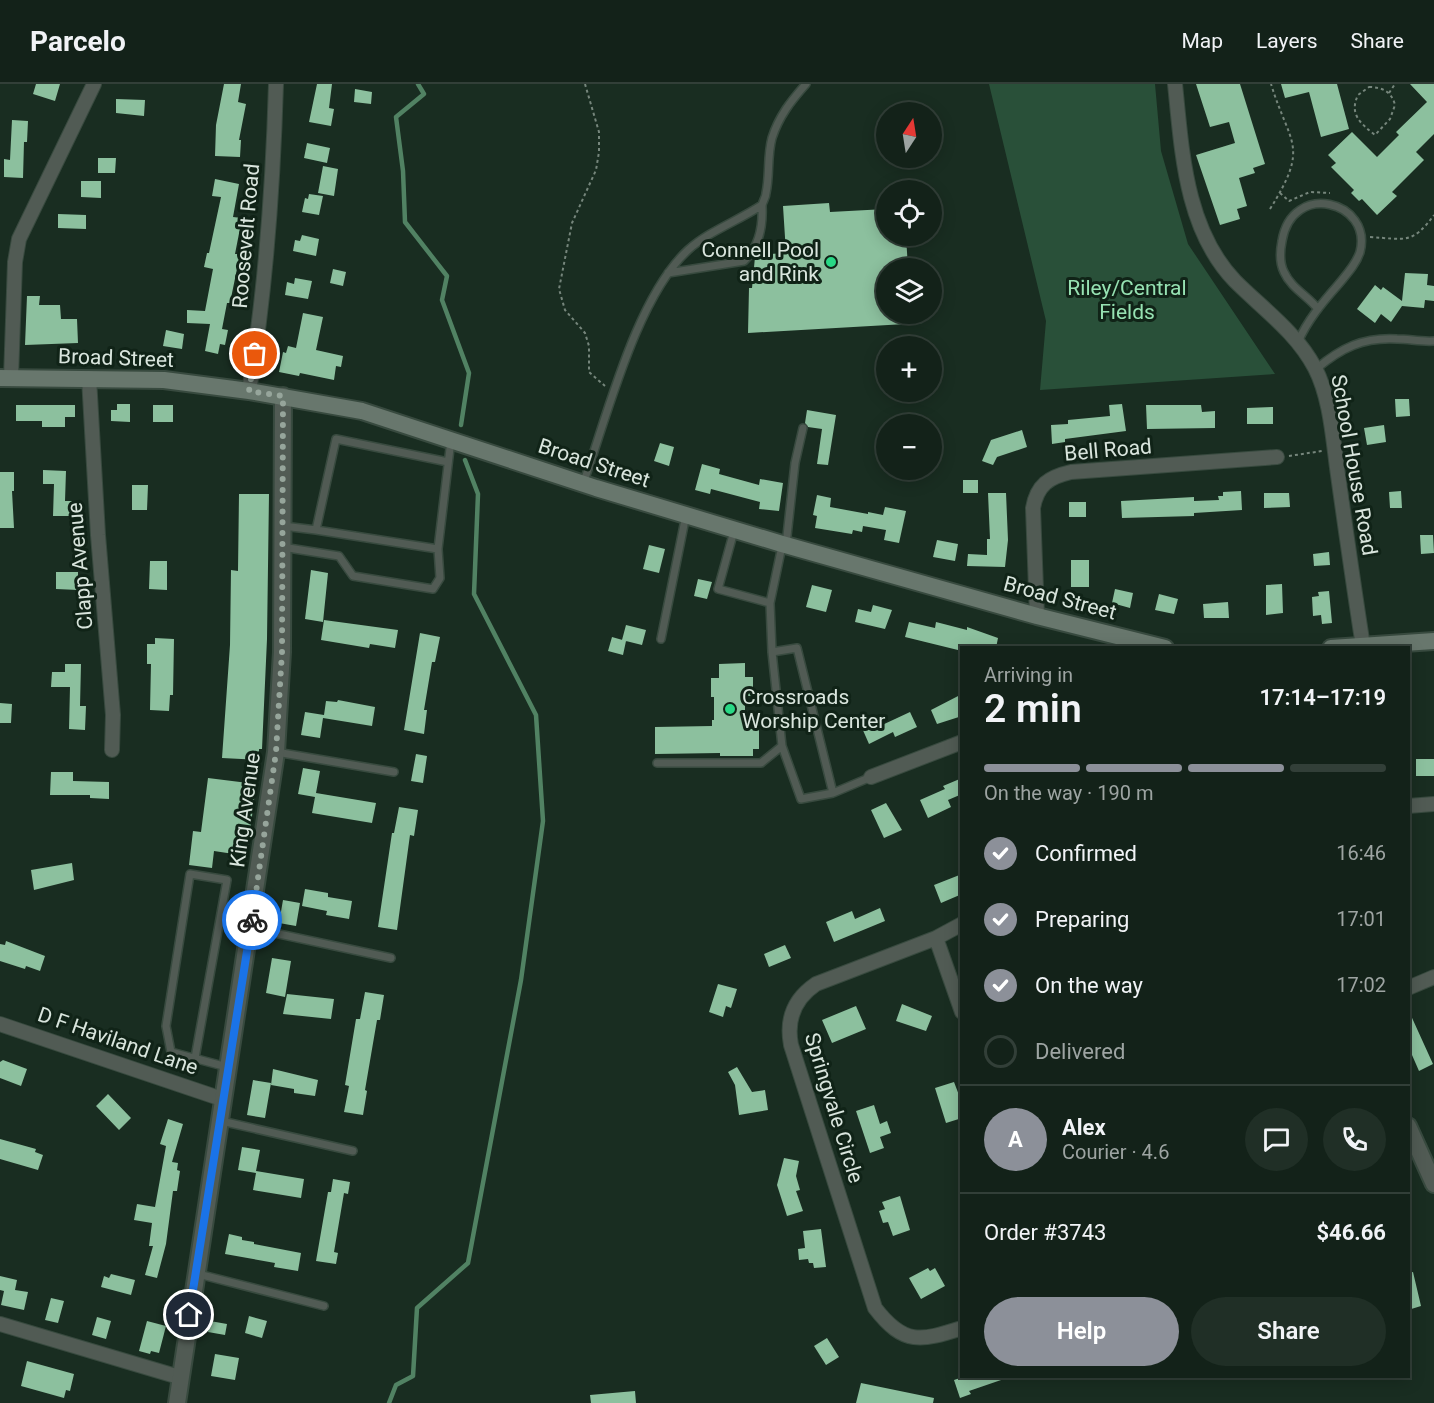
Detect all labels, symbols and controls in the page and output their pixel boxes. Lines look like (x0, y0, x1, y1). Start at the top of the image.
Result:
text: Parcelo (30, 25, 126, 58)
text: Map (1181, 29, 1223, 53)
text: Layers (1256, 29, 1317, 53)
text: Share (1350, 29, 1404, 53)
north arrow (876, 102, 942, 168)
map controls (876, 102, 942, 480)
street label: Roosevelt Road (228, 163, 264, 309)
button: locate (876, 180, 942, 246)
place label: Connell Pool and Rink (701, 238, 819, 286)
marker: Connell Pool and Rink (824, 255, 838, 269)
button: layers (876, 258, 942, 324)
park label: Riley/Central Fields (1067, 276, 1187, 324)
pin (229, 328, 280, 379)
button: + (876, 336, 942, 402)
icon: bag (238, 337, 271, 370)
street label: Broad Street (58, 344, 174, 372)
street label: School House Road (1326, 373, 1382, 557)
button: − (876, 414, 942, 480)
street label: Broad Street (535, 434, 653, 492)
street label: Bell Road (1063, 434, 1153, 466)
street label: Clapp Avenue (62, 501, 98, 631)
street label: Broad Street (1001, 571, 1119, 625)
text: Arriving in (984, 663, 1073, 687)
place label: Crossroads Worship Center (742, 685, 885, 733)
text: 17:14–17:19 (1259, 685, 1386, 710)
text: 2 min (984, 686, 1082, 732)
marker: Crossroads Worship Center (723, 702, 737, 716)
street label: King Avenue (225, 751, 265, 869)
text: On the way · 190 m (984, 781, 1153, 805)
icon: check (984, 837, 1017, 870)
text: Confirmed (1035, 841, 1137, 866)
text: 16:46 (1336, 841, 1386, 865)
courier (222, 890, 282, 950)
icon: check (984, 903, 1017, 936)
icon: bike (236, 904, 269, 937)
text: Preparing (1035, 907, 1129, 932)
text: 17:01 (1336, 907, 1386, 931)
icon: check (984, 969, 1017, 1002)
text: On the way (1035, 973, 1143, 998)
text: 17:02 (1336, 973, 1386, 997)
street label: D F Haviland Lane (35, 1002, 201, 1080)
street label: Springvale Circle (800, 1030, 868, 1186)
text: Delivered (1035, 1039, 1125, 1064)
button: chat (1245, 1108, 1308, 1171)
button: phone (1323, 1108, 1386, 1171)
text: Alex (1062, 1115, 1106, 1140)
text: A (1008, 1127, 1023, 1152)
text: Courier · 4.6 (1062, 1140, 1169, 1164)
text: Order #3743 (984, 1220, 1106, 1245)
text: $46.66 (1317, 1220, 1386, 1245)
pin (163, 1289, 214, 1340)
button: Help (984, 1297, 1179, 1366)
button: Share (1191, 1297, 1386, 1366)
icon: home (172, 1298, 205, 1331)

